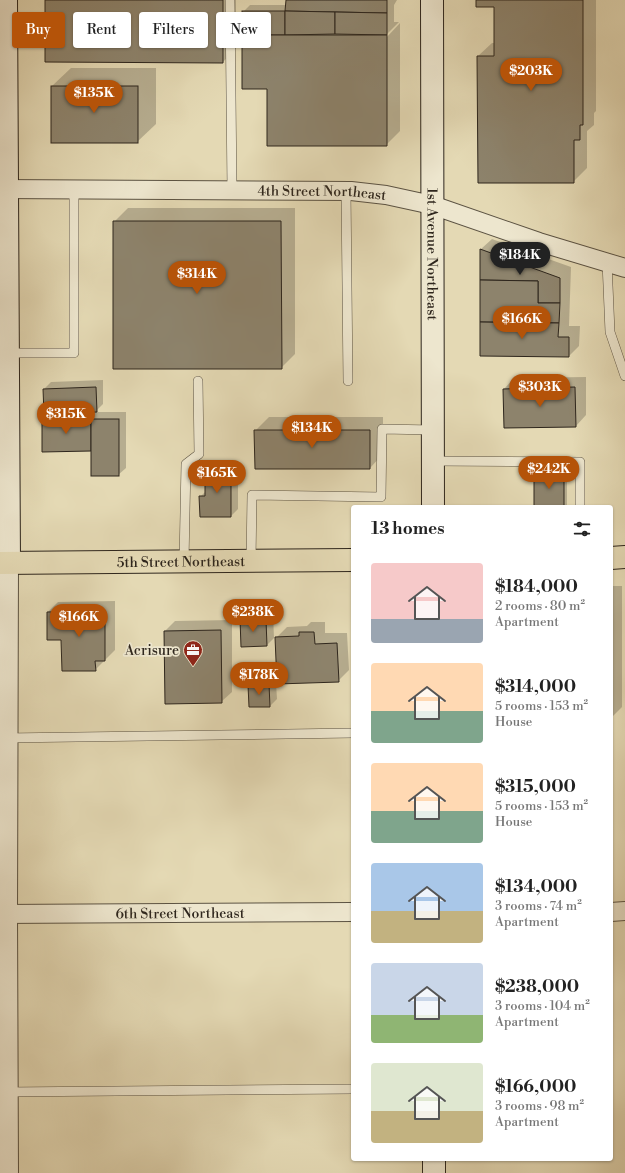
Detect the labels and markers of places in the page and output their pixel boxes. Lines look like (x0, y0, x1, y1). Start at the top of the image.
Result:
pin: $203K (503, 58, 559, 92)
pin: $135K (66, 80, 122, 114)
pin: $184K (492, 242, 548, 276)
pin: $314K (169, 261, 225, 295)
pin: $166K (494, 306, 550, 340)
pin: $303K (512, 374, 568, 408)
pin: $315K (38, 401, 94, 435)
pin: $134K (284, 415, 340, 449)
pin: $242K (521, 456, 577, 490)
pin: $165K (189, 460, 245, 494)
pin: $238K (225, 599, 281, 633)
pin: $166K (51, 604, 107, 638)
office icon: Acrisure (182, 639, 204, 667)
place label: Acrisure (124, 642, 179, 660)
pin: $178K (231, 662, 287, 696)

